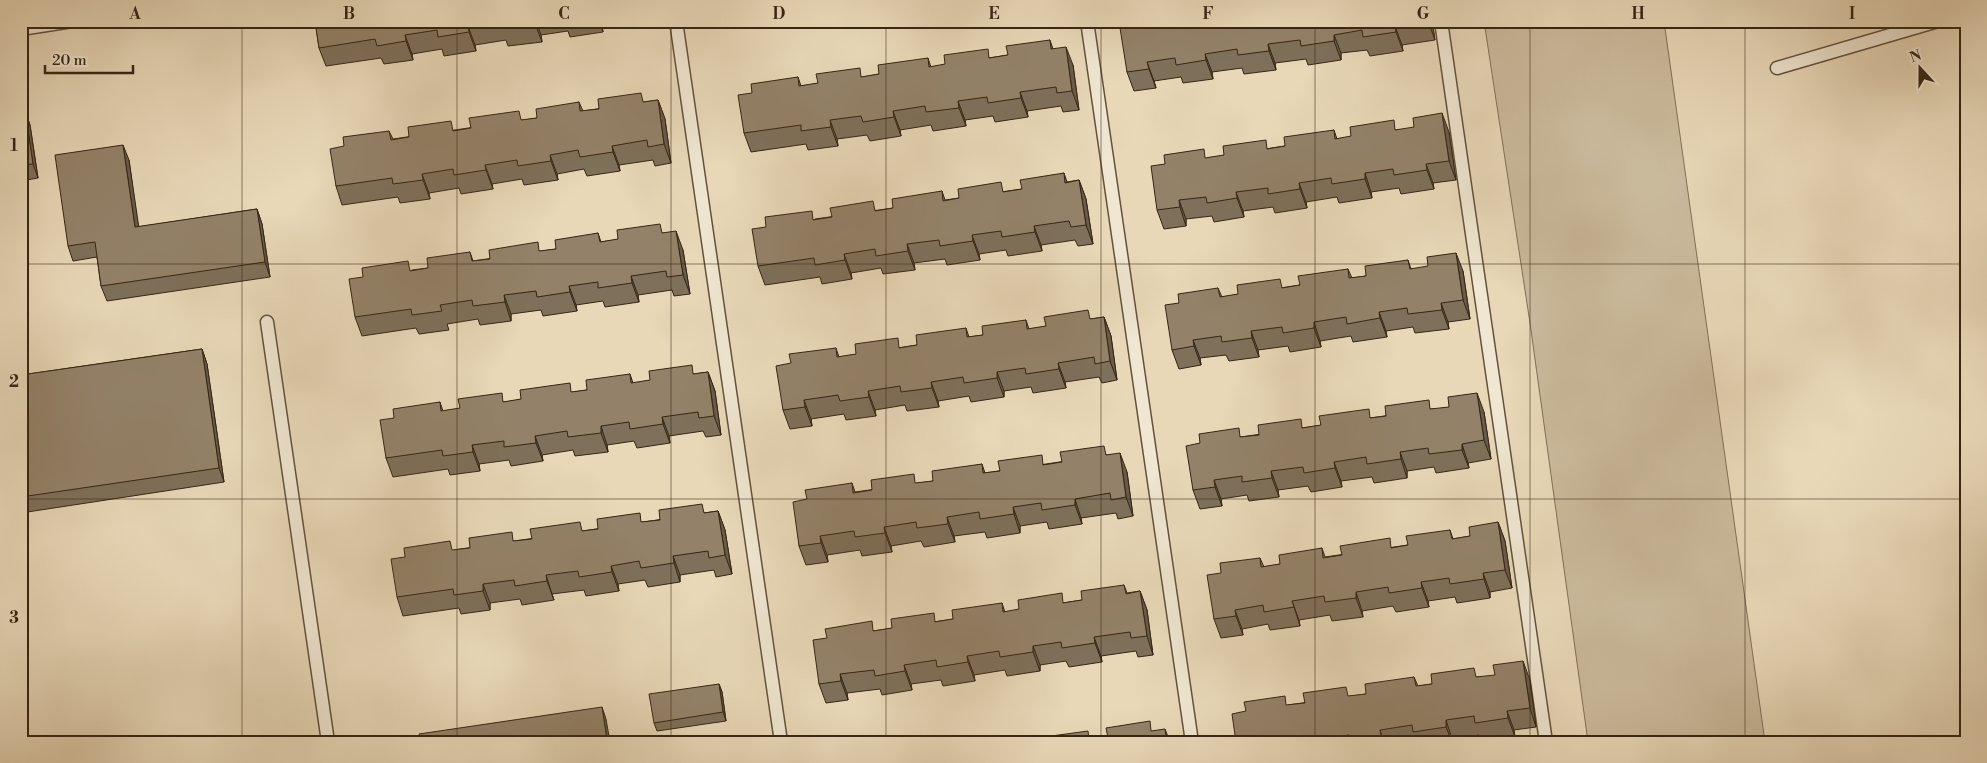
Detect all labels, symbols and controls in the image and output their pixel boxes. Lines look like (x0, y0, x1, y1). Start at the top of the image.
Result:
text: A (128, 4, 141, 24)
text: B (343, 4, 355, 24)
text: C (558, 4, 570, 24)
text: D (773, 4, 786, 24)
text: E (988, 4, 1000, 24)
text: F (1202, 4, 1214, 24)
text: G (1417, 4, 1430, 24)
text: H (1631, 4, 1645, 24)
text: I (1849, 4, 1855, 24)
scale bar (45, 42, 132, 74)
north arrow (1894, 42, 1944, 92)
text: N (1907, 46, 1924, 67)
text: 20 m (52, 51, 87, 70)
text: 1 (10, 136, 18, 156)
text: 2 (9, 372, 19, 392)
text: 3 (9, 608, 19, 628)

